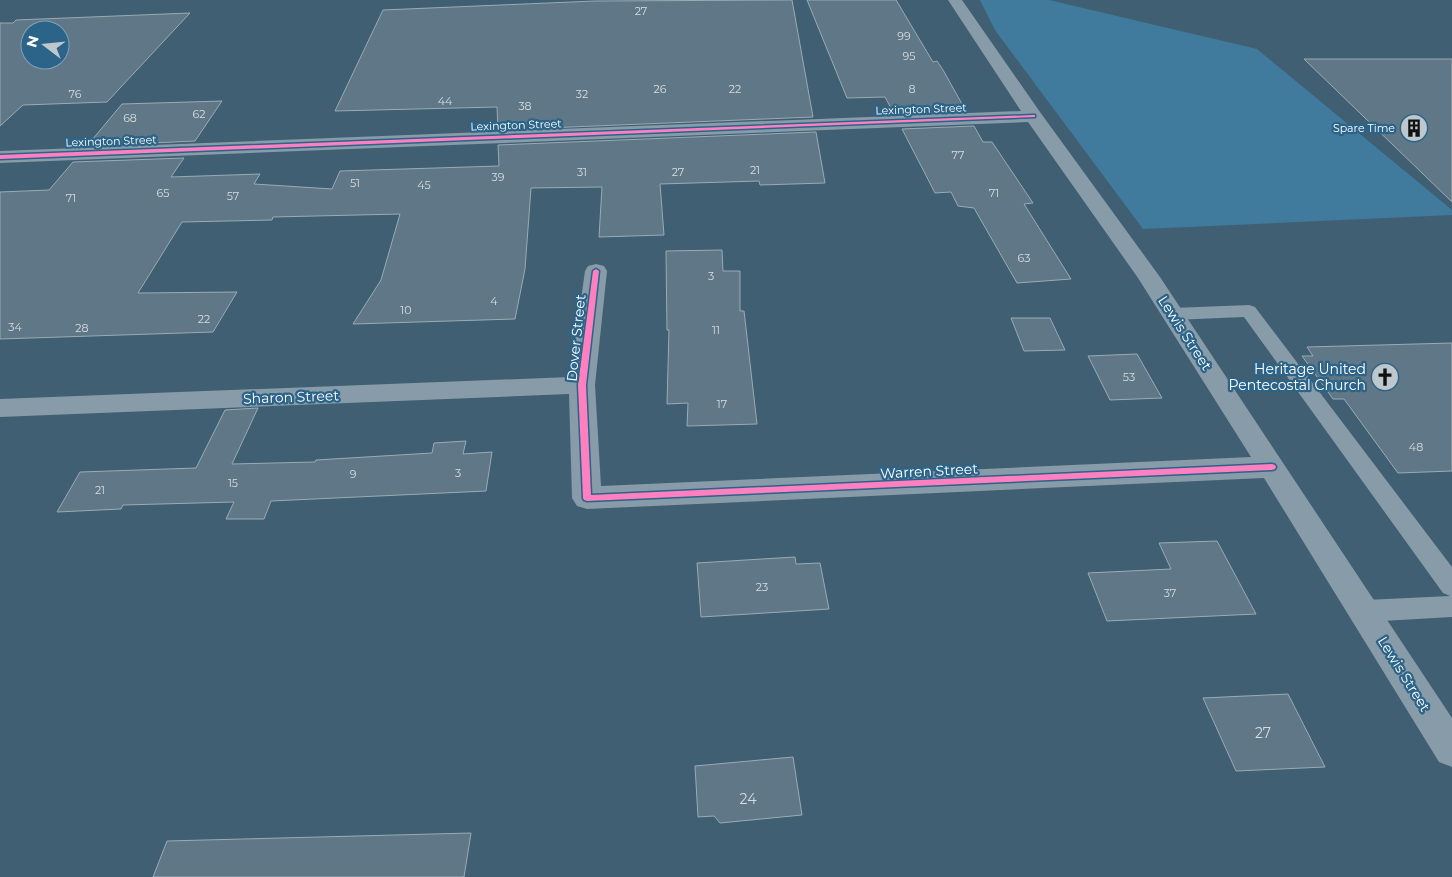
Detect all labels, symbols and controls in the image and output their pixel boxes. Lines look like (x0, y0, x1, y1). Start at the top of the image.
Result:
house number: 27 (635, 4, 647, 18)
north arrow (20, 20, 70, 70)
house number: 99 (897, 29, 911, 43)
text: N (22, 33, 43, 49)
house number: 95 (903, 49, 915, 63)
house number: 26 (654, 82, 667, 96)
house number: 22 (729, 82, 741, 96)
house number: 8 (908, 82, 916, 96)
house number: 76 (69, 87, 82, 101)
house number: 32 (576, 87, 588, 101)
house number: 44 (438, 94, 453, 108)
house number: 38 (518, 99, 532, 113)
street label: Lexington Street (875, 100, 967, 118)
house number: 62 (193, 107, 205, 121)
house number: 68 (123, 111, 137, 125)
building icon: Spare Time (1399, 113, 1429, 143)
street label: Lexington Street (470, 116, 562, 134)
place label: Spare Time (1333, 121, 1395, 135)
street label: Lexington Street (65, 132, 157, 150)
house number: 77 (952, 148, 964, 162)
house number: 21 (750, 163, 760, 177)
house number: 31 (577, 165, 587, 179)
house number: 27 (672, 165, 684, 179)
house number: 39 (492, 170, 505, 184)
house number: 51 (350, 176, 360, 190)
house number: 45 (417, 178, 431, 192)
house number: 65 (157, 186, 169, 200)
house number: 71 (989, 186, 999, 200)
house number: 57 (227, 189, 239, 203)
house number: 71 (66, 191, 76, 205)
house number: 63 (1018, 251, 1030, 265)
house number: 3 (708, 269, 714, 283)
street label: Lewis Street (1154, 292, 1216, 374)
street label: Dover Street (562, 293, 590, 382)
house number: 4 (490, 294, 498, 308)
house number: 10 (400, 303, 412, 317)
house number: 22 (198, 312, 210, 326)
house number: 34 (8, 320, 22, 334)
house number: 28 (75, 321, 89, 335)
house number: 11 (712, 323, 720, 337)
place label: Heritage United Pentecostal Church (1228, 360, 1366, 394)
church icon: Heritage United Pentecostal Church (1370, 362, 1400, 392)
house number: 53 (1123, 370, 1135, 384)
street label: Sharon Street (243, 386, 340, 408)
house number: 17 (717, 397, 727, 411)
house number: 48 (1409, 440, 1423, 454)
street label: Warren Street (880, 459, 979, 483)
house number: 3 (455, 466, 461, 480)
house number: 9 (350, 467, 357, 481)
house number: 15 (228, 476, 238, 490)
house number: 21 (95, 483, 105, 497)
house number: 23 (756, 580, 768, 594)
house number: 37 (1164, 586, 1176, 600)
street label: Lewis Street (1374, 633, 1434, 715)
house number: 27 (1255, 724, 1271, 742)
house number: 24 (740, 790, 757, 808)

